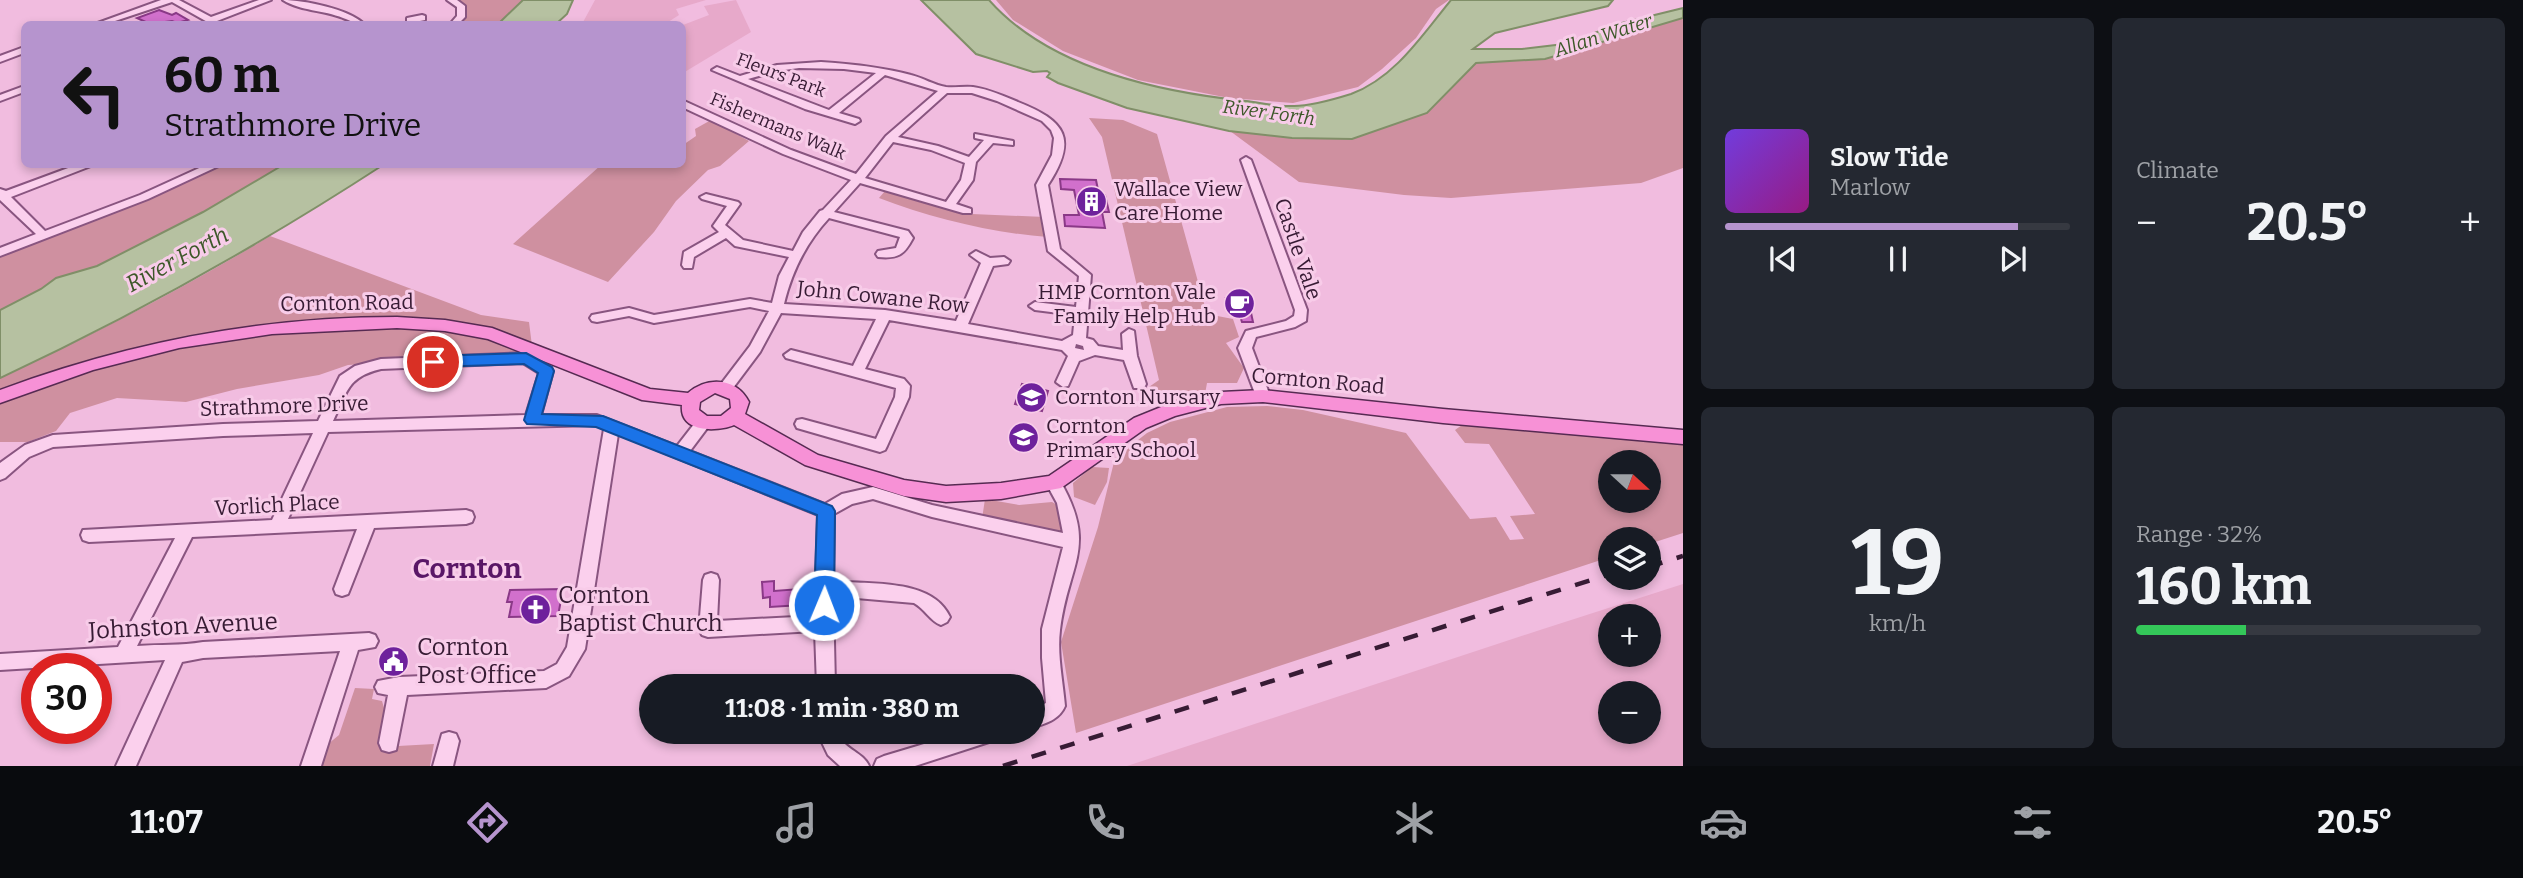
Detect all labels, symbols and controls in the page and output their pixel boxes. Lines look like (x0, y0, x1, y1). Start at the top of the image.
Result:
water label: Allan Water (1550, 8, 1656, 62)
text: 60 m (164, 46, 280, 105)
street label: Fleurs Park (733, 48, 830, 102)
icon: left (49, 49, 140, 140)
street label: Fishermans Walk (707, 87, 850, 165)
water label: River Forth (1221, 95, 1316, 130)
text: Strathmore Drive (164, 106, 421, 144)
text: Slow Tide (1830, 142, 1949, 173)
text: Climate (2136, 156, 2219, 184)
text: Marlow (1830, 173, 1910, 201)
place label: Wallace View Care Home (1114, 176, 1243, 226)
building icon: Wallace View Care Home (1074, 184, 1108, 218)
text: 20.5° (2247, 191, 2370, 254)
street label: Castle Vale (1269, 195, 1327, 303)
text: − (2136, 200, 2157, 246)
text: + (2459, 200, 2481, 246)
water label: River Forth (121, 220, 233, 298)
icon: previous (1764, 240, 1802, 278)
icon: pause (1879, 240, 1917, 278)
icon: next (1994, 240, 2032, 278)
street label: John Cowane Row (795, 275, 970, 319)
place label: HMP Cornton Vale Family Help Hub (1038, 279, 1216, 329)
cafe icon: HMP Cornton Vale Family Help Hub (1222, 287, 1256, 321)
street label: Cornton Road (280, 289, 414, 317)
pin (403, 332, 463, 392)
icon: arrive (414, 343, 452, 381)
street label: Cornton Road (1250, 362, 1386, 400)
school or university icon: Cornton Nursary (1015, 380, 1049, 414)
place label: Cornton Nursary (1055, 384, 1221, 410)
street label: Strathmore Drive (199, 390, 369, 422)
place label: Cornton Primary School (1046, 413, 1196, 463)
school or university icon: Cornton Primary School (1006, 421, 1040, 455)
north arrow (1598, 450, 1661, 513)
map controls (1598, 450, 1661, 744)
street label: Vorlich Place (214, 489, 340, 521)
text: 19 (1851, 509, 1944, 618)
text: Range · 32% (2136, 520, 2262, 548)
button: layers (1598, 527, 1661, 590)
district label: Cornton (412, 552, 522, 585)
text: 160 km (2136, 555, 2311, 618)
position arrow (787, 568, 861, 642)
place label: Cornton Baptist Church (558, 581, 723, 637)
church icon: Cornton Baptist Church (518, 592, 552, 626)
button: + (1598, 604, 1661, 667)
street label: Johnston Avenue (87, 607, 278, 645)
text: km/h (1869, 609, 1926, 637)
place label: Cornton Post Office (417, 633, 537, 689)
public building icon: Cornton Post Office (377, 644, 411, 678)
speed limit sign: 30 (21, 653, 112, 744)
button: − (1598, 681, 1661, 744)
text: 11:08 · 1 min · 380 m (725, 693, 959, 724)
icon: directions (463, 798, 512, 847)
icon: music (772, 798, 821, 847)
icon: phone (1081, 798, 1130, 847)
icon: climate (1390, 798, 1439, 847)
icon: car (1699, 798, 1748, 847)
icon: filters (2008, 798, 2057, 847)
text: 11:07 (130, 803, 203, 841)
text: 20.5° (2317, 803, 2393, 841)

